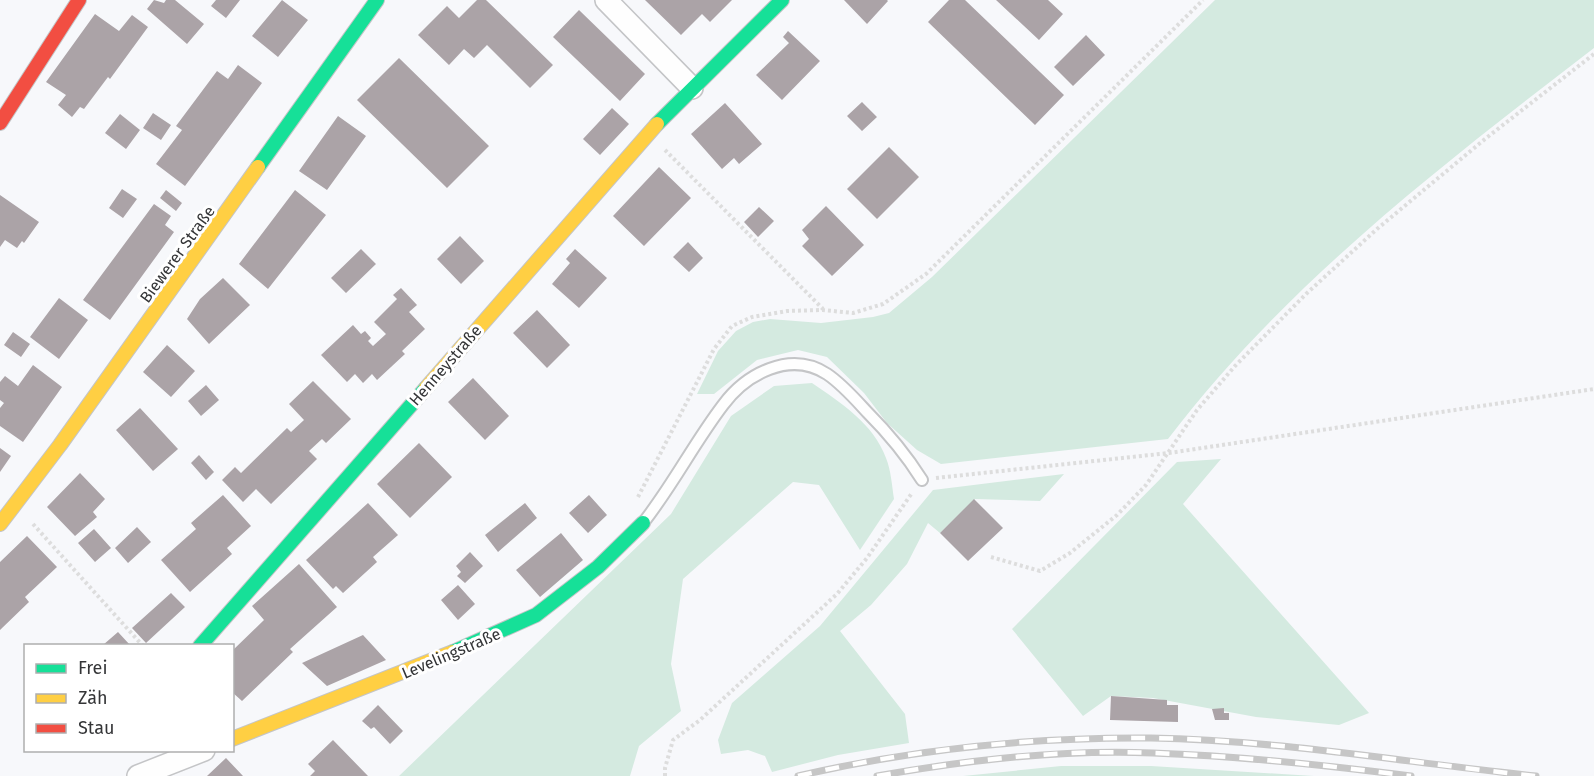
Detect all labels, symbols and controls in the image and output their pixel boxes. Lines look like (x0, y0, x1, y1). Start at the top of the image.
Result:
street label: Biewerer Straße (136, 202, 219, 306)
street label: Henneystraße (405, 321, 486, 410)
street label: Levelingstraße (399, 624, 503, 683)
legend (24, 644, 234, 752)
text: Frei (78, 657, 108, 679)
text: Zäh (78, 687, 107, 709)
text: Stau (78, 717, 114, 739)

